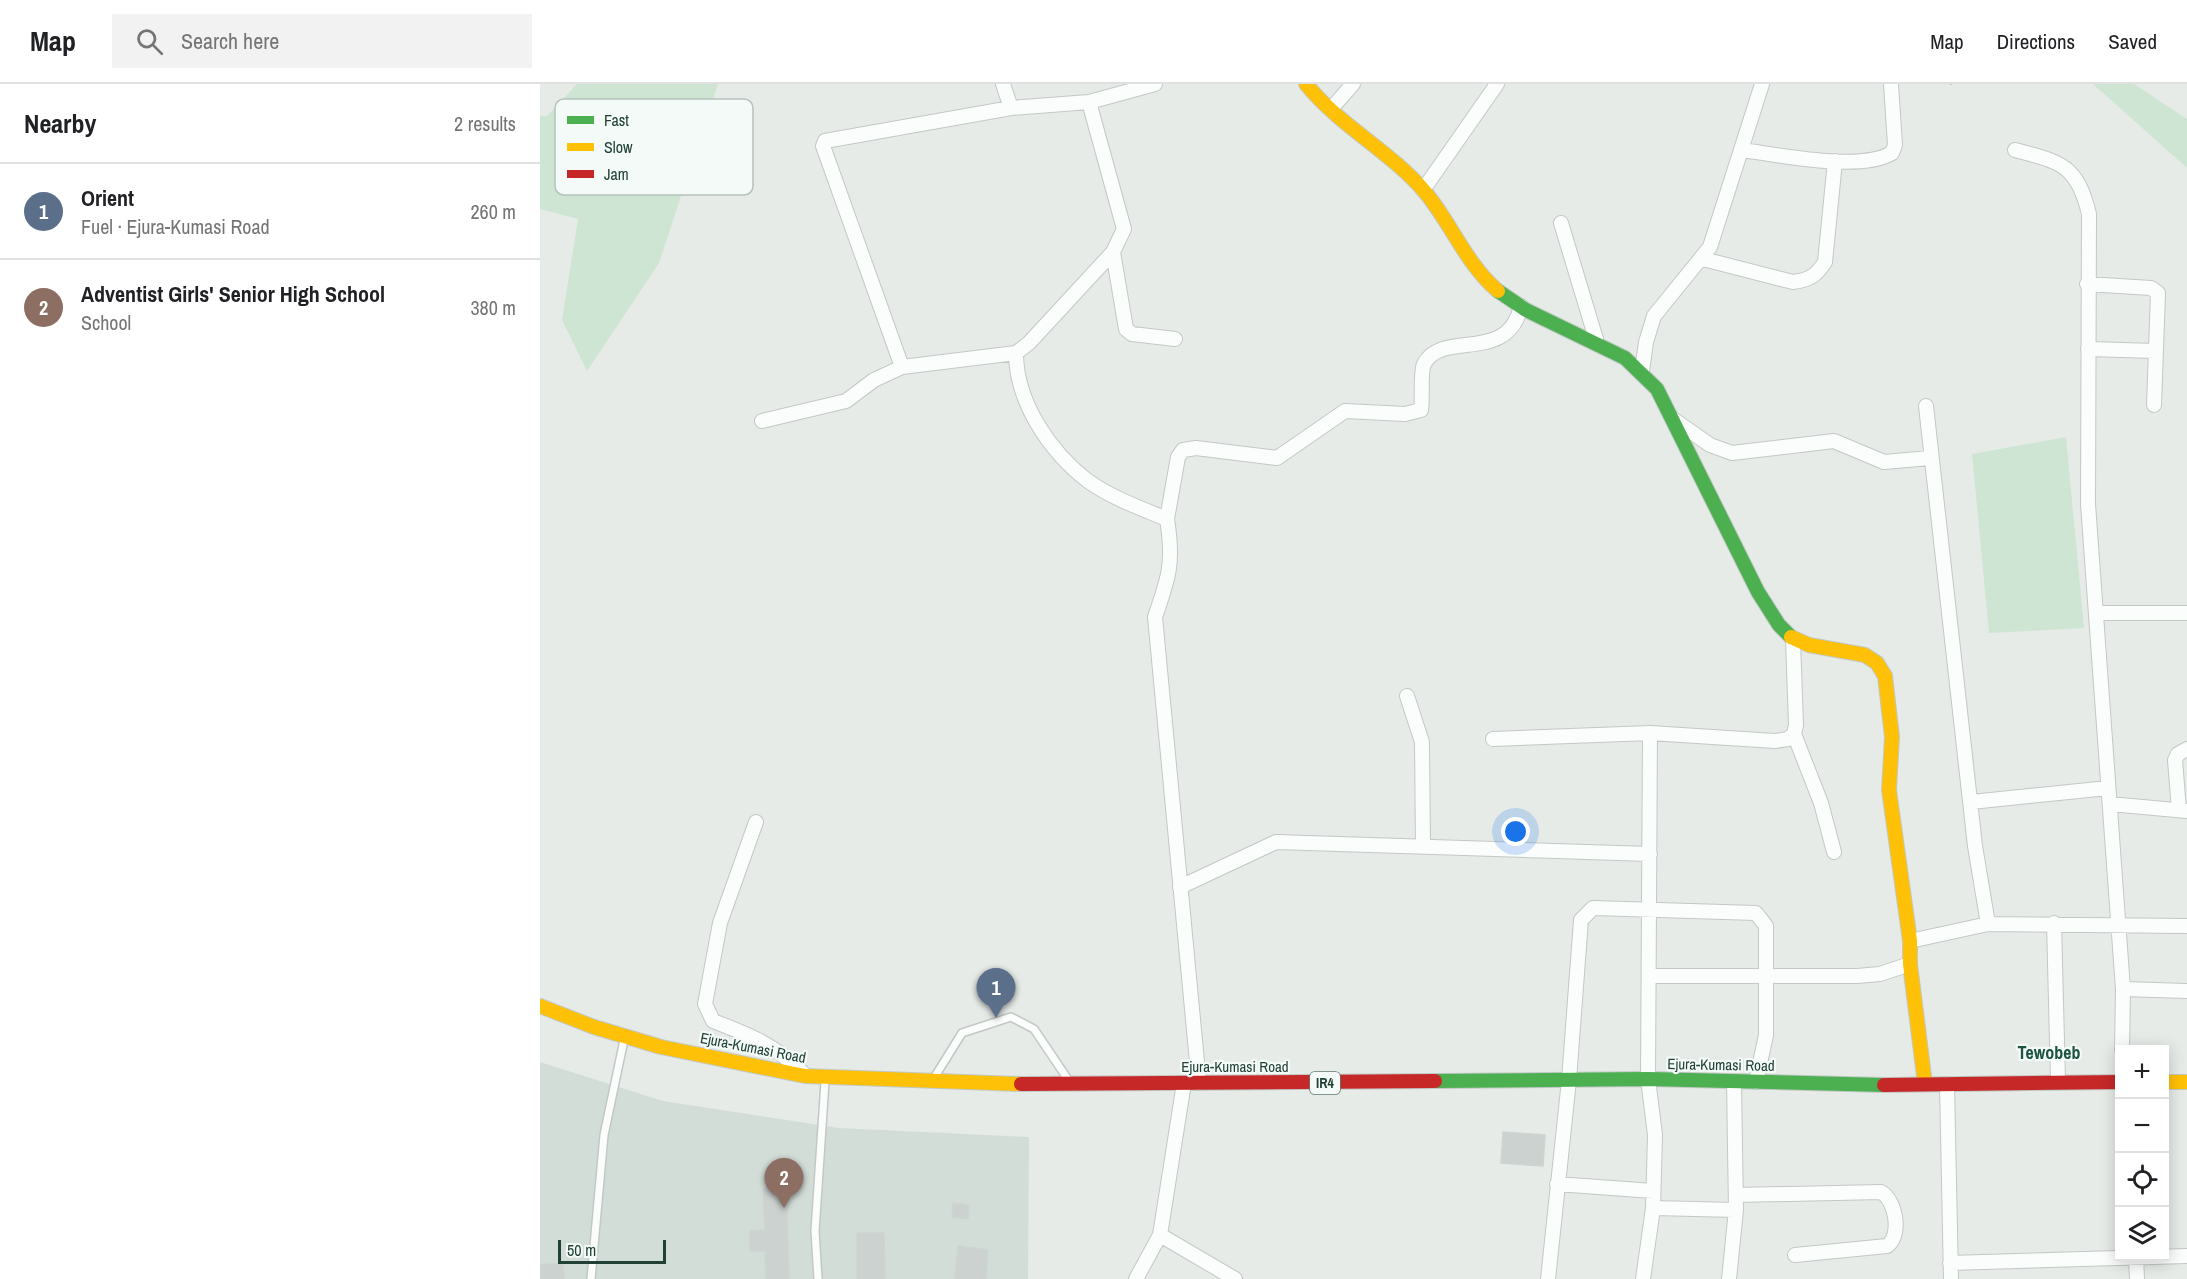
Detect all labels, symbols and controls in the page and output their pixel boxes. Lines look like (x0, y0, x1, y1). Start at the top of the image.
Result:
search box (112, 14, 532, 68)
text: Map (30, 22, 76, 60)
icon: search (133, 25, 166, 58)
text: Search here (181, 26, 279, 56)
text: Map (1930, 27, 1964, 56)
text: Directions (1997, 27, 2075, 56)
text: Saved (2108, 27, 2157, 56)
legend (555, 99, 753, 195)
text: Nearby (24, 106, 96, 141)
text: Fast (604, 109, 629, 131)
text: 2 results (454, 110, 516, 137)
text: Slow (604, 136, 633, 158)
text: Jam (604, 163, 629, 185)
text: Orient (81, 183, 134, 213)
text: 1 (39, 198, 48, 225)
text: 260 m (470, 198, 516, 225)
text: Fuel · Ejura-Kumasi Road (81, 213, 270, 240)
text: Adventist Girls' Senior High School (81, 279, 385, 309)
text: 2 (39, 294, 48, 321)
text: 380 m (470, 294, 516, 321)
text: School (81, 309, 131, 336)
your location (1501, 817, 1530, 846)
pin: 1 (976, 968, 1016, 1018)
street label: Ejura-Kumasi Road (698, 1027, 808, 1068)
district label: Tewobeb (2018, 1040, 2080, 1065)
map controls (2115, 1045, 2169, 1261)
button: + (2115, 1045, 2169, 1099)
street label: Ejura-Kumasi Road (1667, 1053, 1775, 1076)
street label: Ejura-Kumasi Road (1181, 1056, 1289, 1077)
road number: IR4 (1310, 1072, 1340, 1094)
button: − (2115, 1099, 2169, 1153)
button: locate (2115, 1153, 2169, 1207)
pin: 2 (764, 1158, 804, 1208)
button: layers (2115, 1207, 2169, 1261)
scale bar (558, 1237, 666, 1264)
text: 50 m (567, 1239, 596, 1261)

